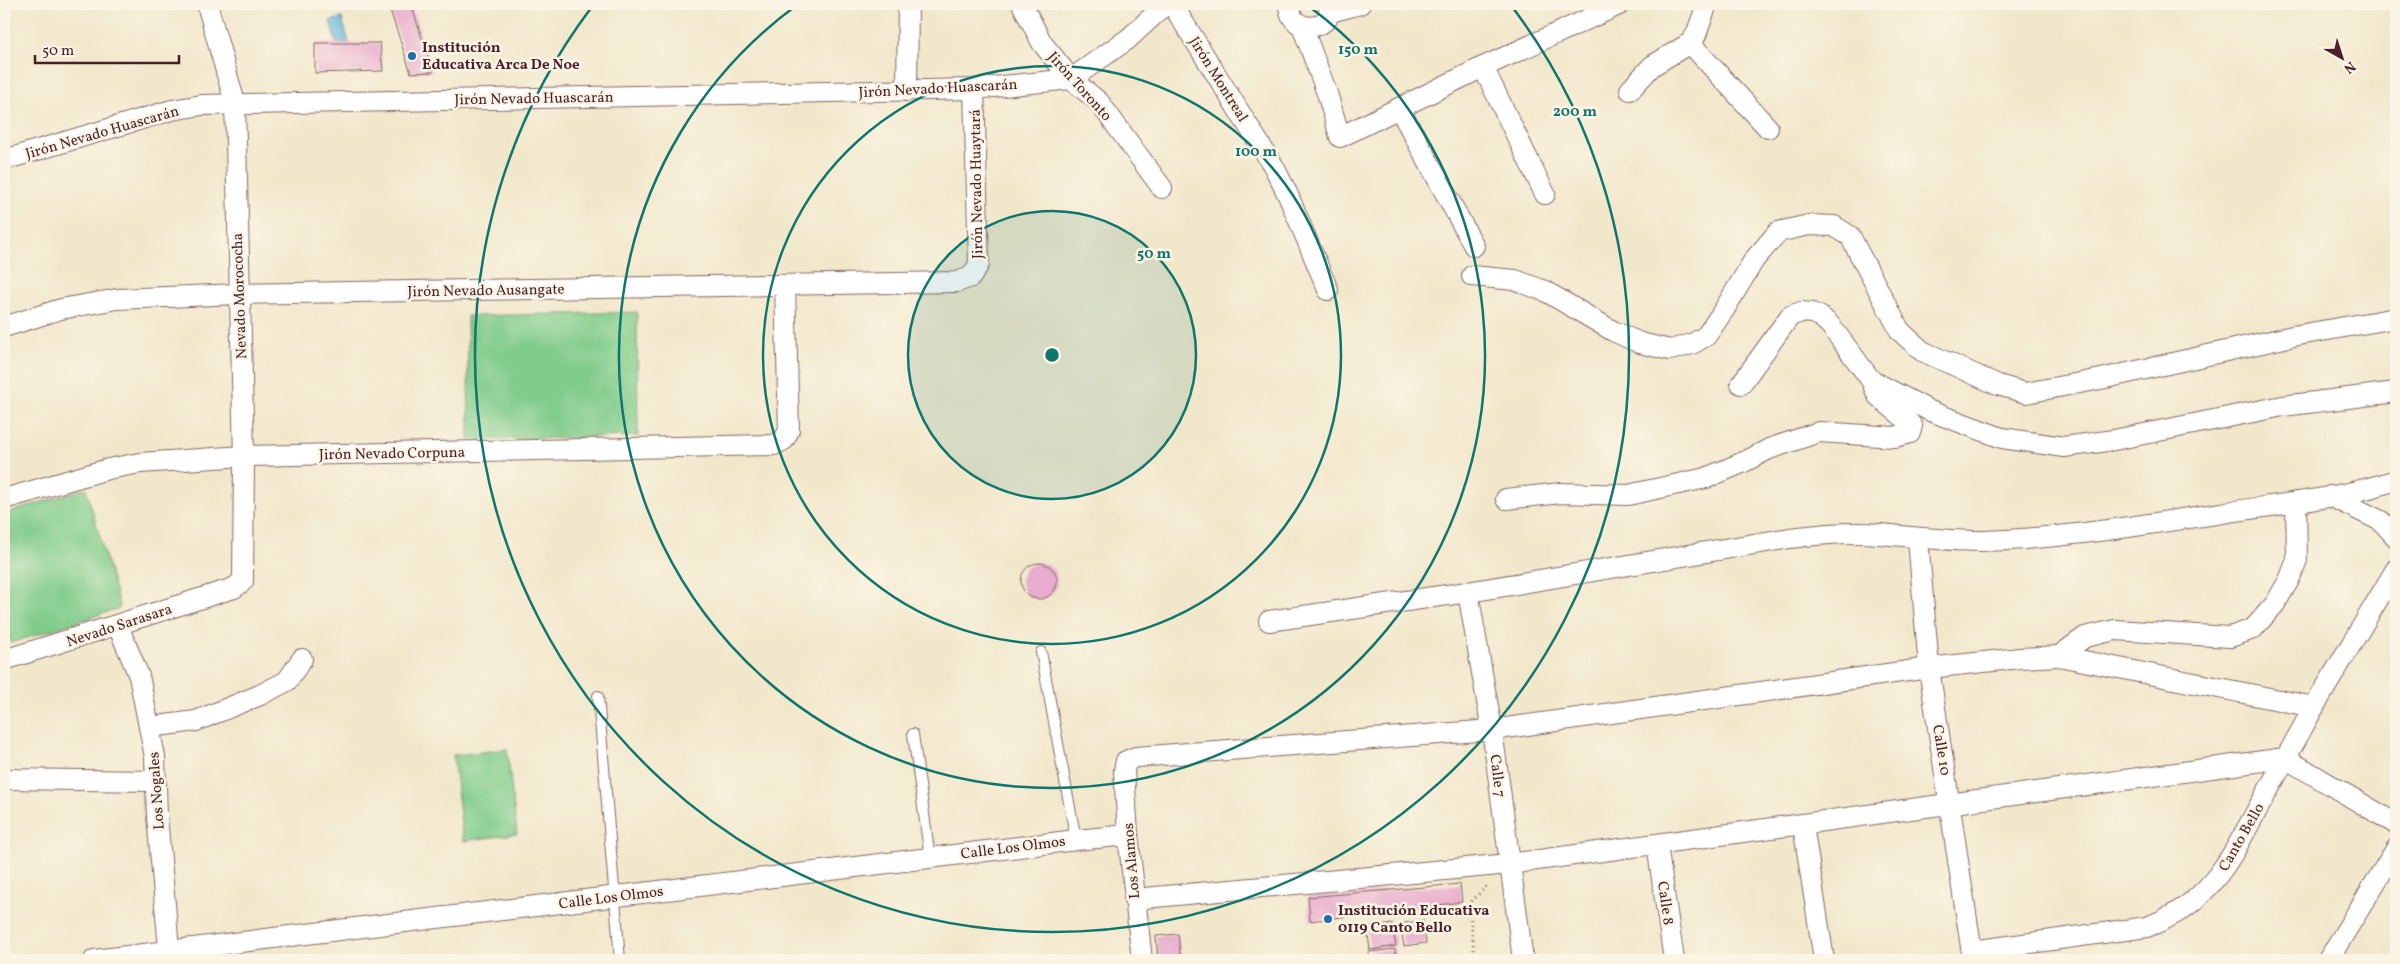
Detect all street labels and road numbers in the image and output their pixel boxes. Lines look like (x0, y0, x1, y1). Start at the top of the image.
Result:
street label: Jirón Montreal (1183, 33, 1252, 126)
street label: Jirón Toronto (1042, 48, 1116, 126)
street label: Jirón Nevado Huascarán (858, 75, 1018, 104)
street label: Jirón Nevado Huascarán (454, 88, 614, 111)
street label: Jirón Nevado Huascarán (23, 101, 182, 165)
street label: Jirón Nevado Huaytará (966, 109, 989, 259)
street label: Nevado Morococha (228, 232, 253, 359)
street label: Jirón Nevado Ausangate (407, 280, 565, 303)
street label: Jirón Nevado Corpuna (319, 443, 465, 466)
street label: Nevado Sarasara (64, 599, 175, 653)
street label: Calle 10 (1926, 723, 1955, 777)
street label: Los Nogales (144, 751, 171, 831)
street label: Calle 7 (1483, 753, 1510, 799)
street label: Canto Bello (2214, 800, 2270, 876)
street label: Los Alamos (1119, 822, 1146, 900)
street label: Calle Los Olmos (960, 832, 1067, 865)
street label: Calle 8 (1651, 880, 1678, 926)
street label: Calle Los Olmos (558, 882, 665, 915)

